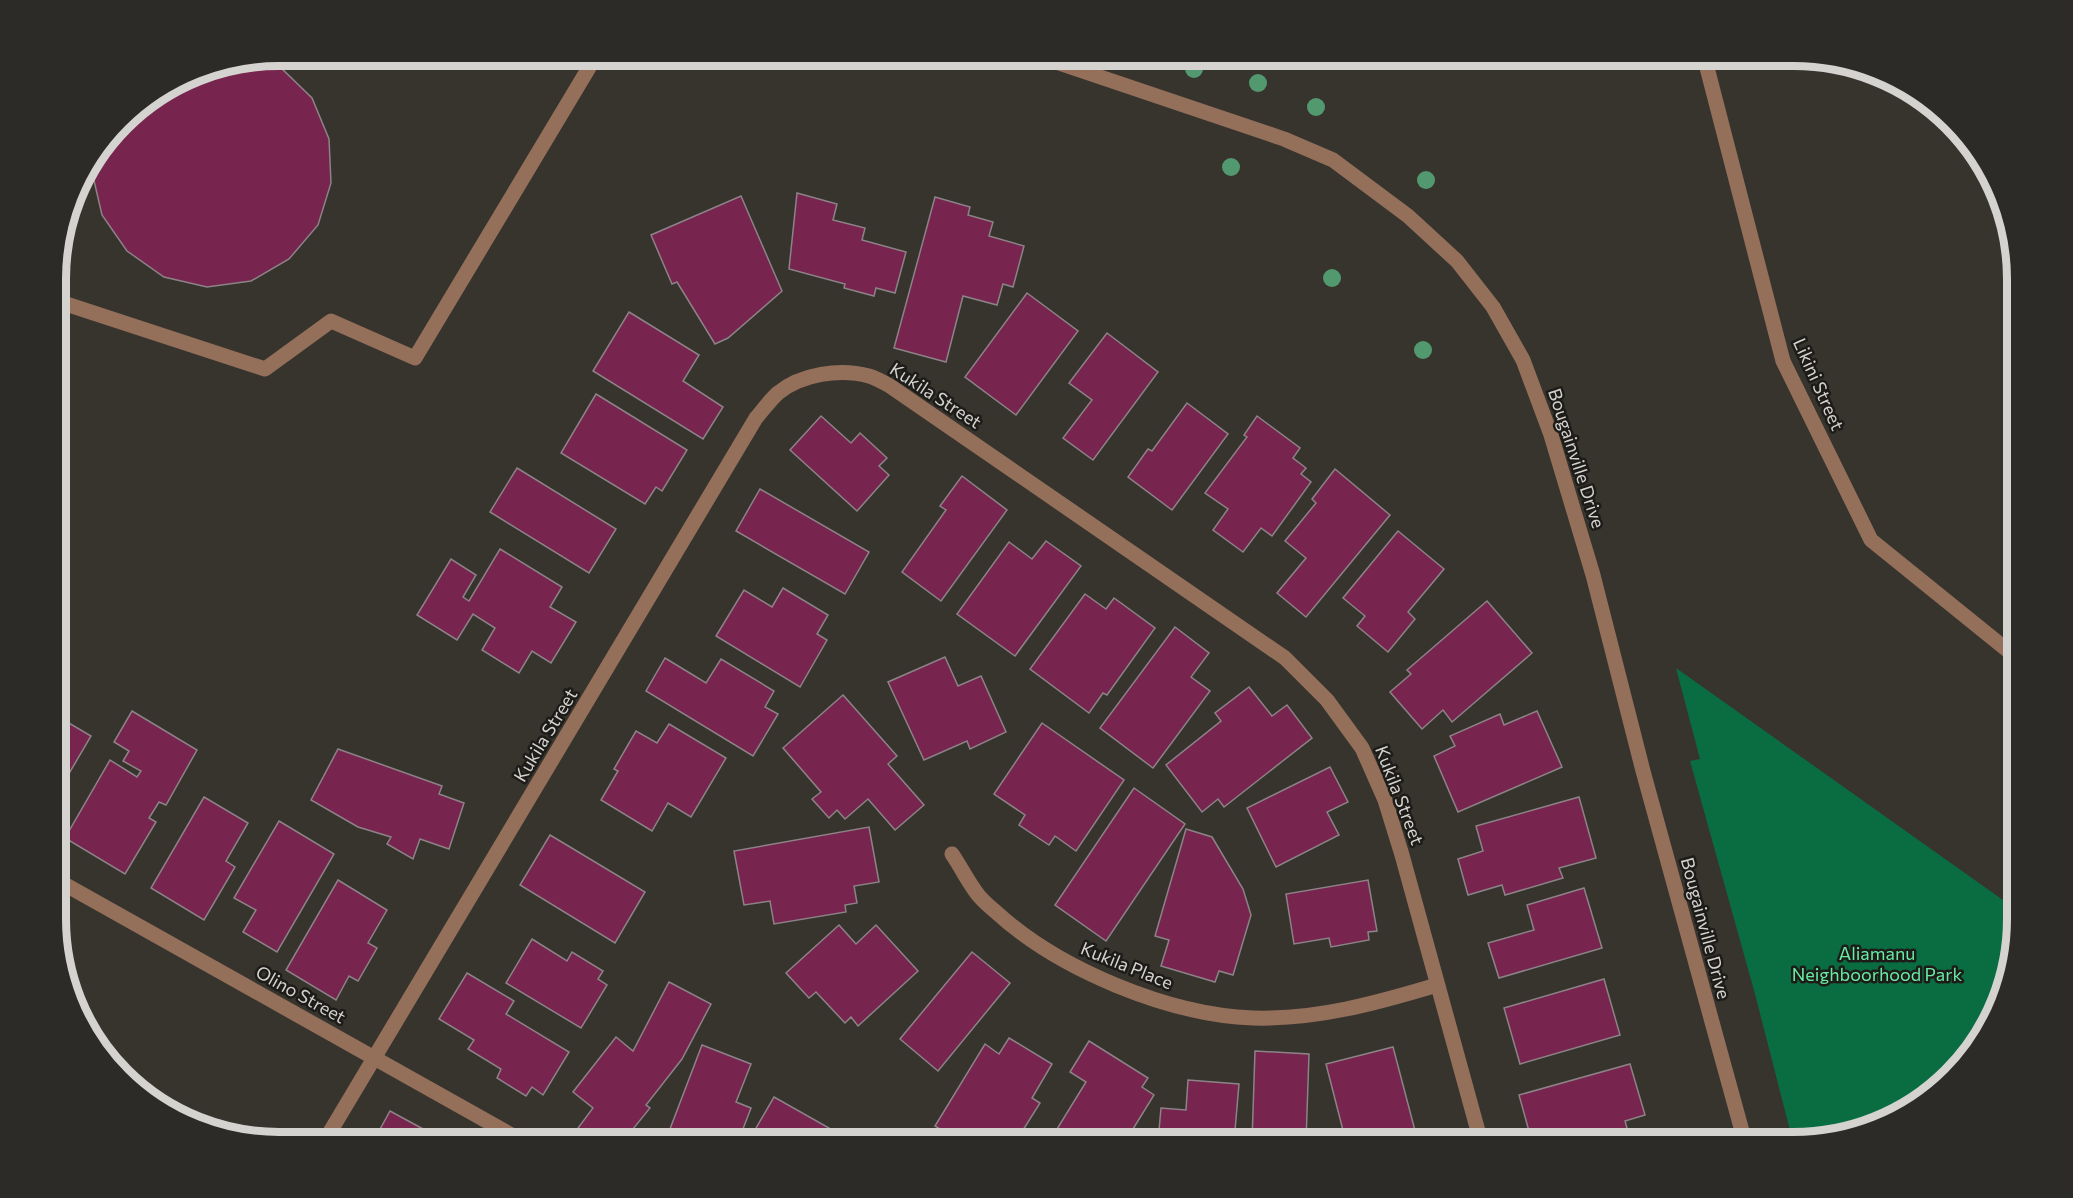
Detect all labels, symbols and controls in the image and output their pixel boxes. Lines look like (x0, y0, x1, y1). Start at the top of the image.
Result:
street label: Likini Street (1789, 334, 1849, 434)
street label: Kukila Street (886, 357, 986, 433)
street label: Bougainville Drive (1544, 385, 1610, 531)
street label: Kukila Street (509, 685, 581, 785)
street label: Kukila Street (1371, 742, 1429, 848)
street label: Bougainville Drive (1677, 855, 1735, 1001)
street label: Kukila Place (1078, 937, 1176, 993)
park label: Aliamanu Neighboorhood Park (1792, 942, 1962, 985)
street label: Olino Street (252, 960, 350, 1028)

